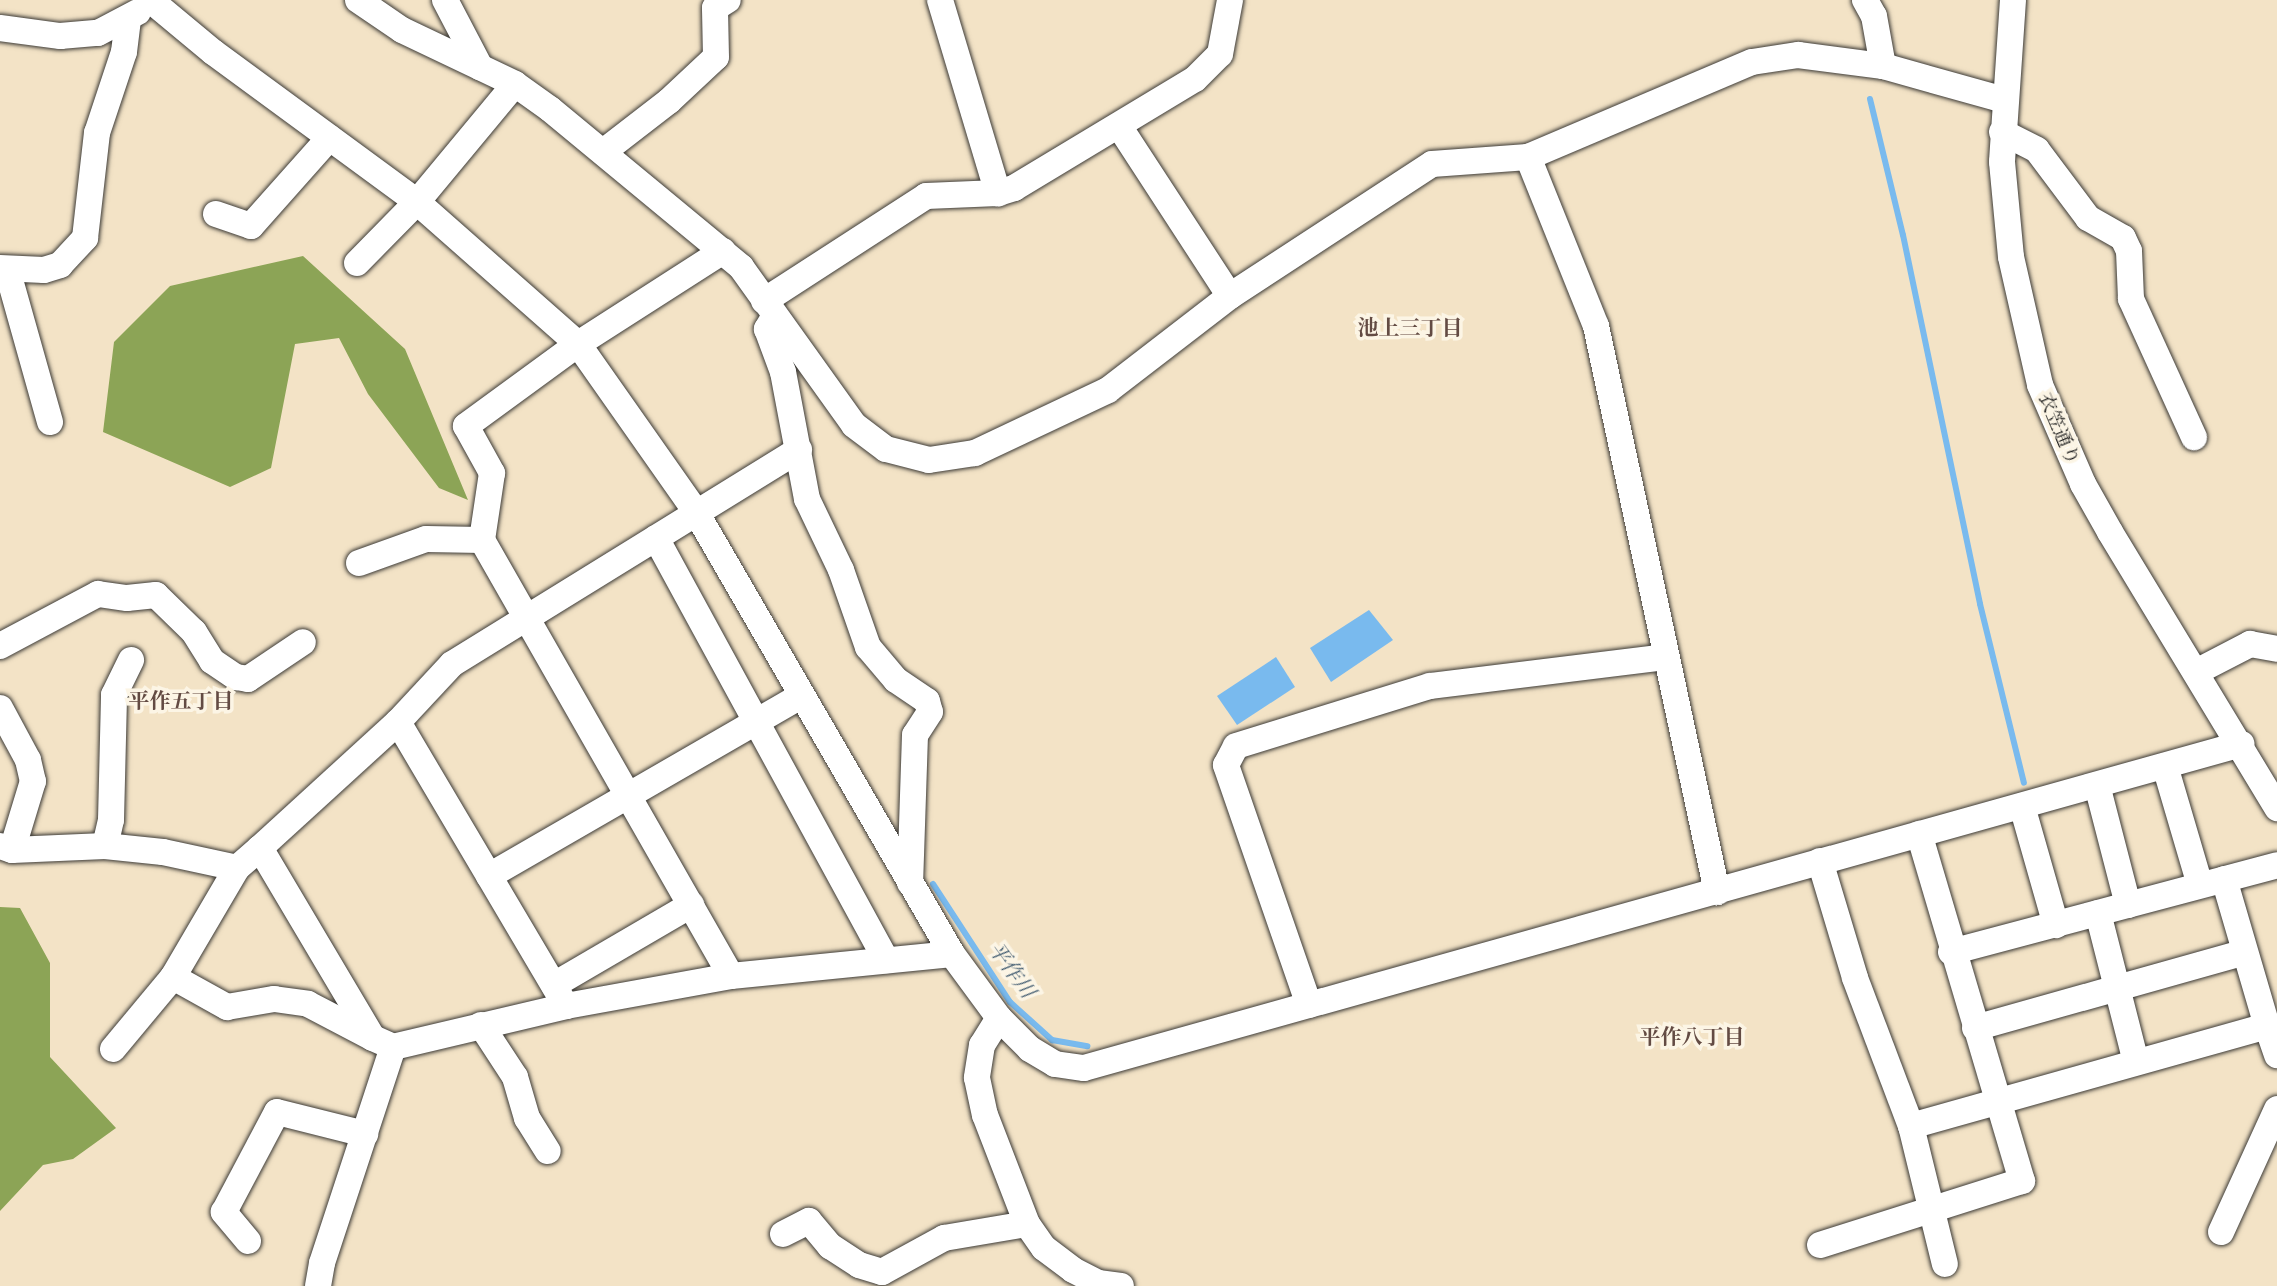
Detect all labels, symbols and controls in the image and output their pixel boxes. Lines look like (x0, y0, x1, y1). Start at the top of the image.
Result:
district label: 池上三丁目 (1358, 315, 1462, 341)
street label: 衣笠通り (2034, 390, 2084, 468)
district label: 平作五丁目 (129, 688, 233, 714)
water label: 平作川 (983, 937, 1041, 1003)
district label: 平作八丁目 (1640, 1024, 1744, 1050)

